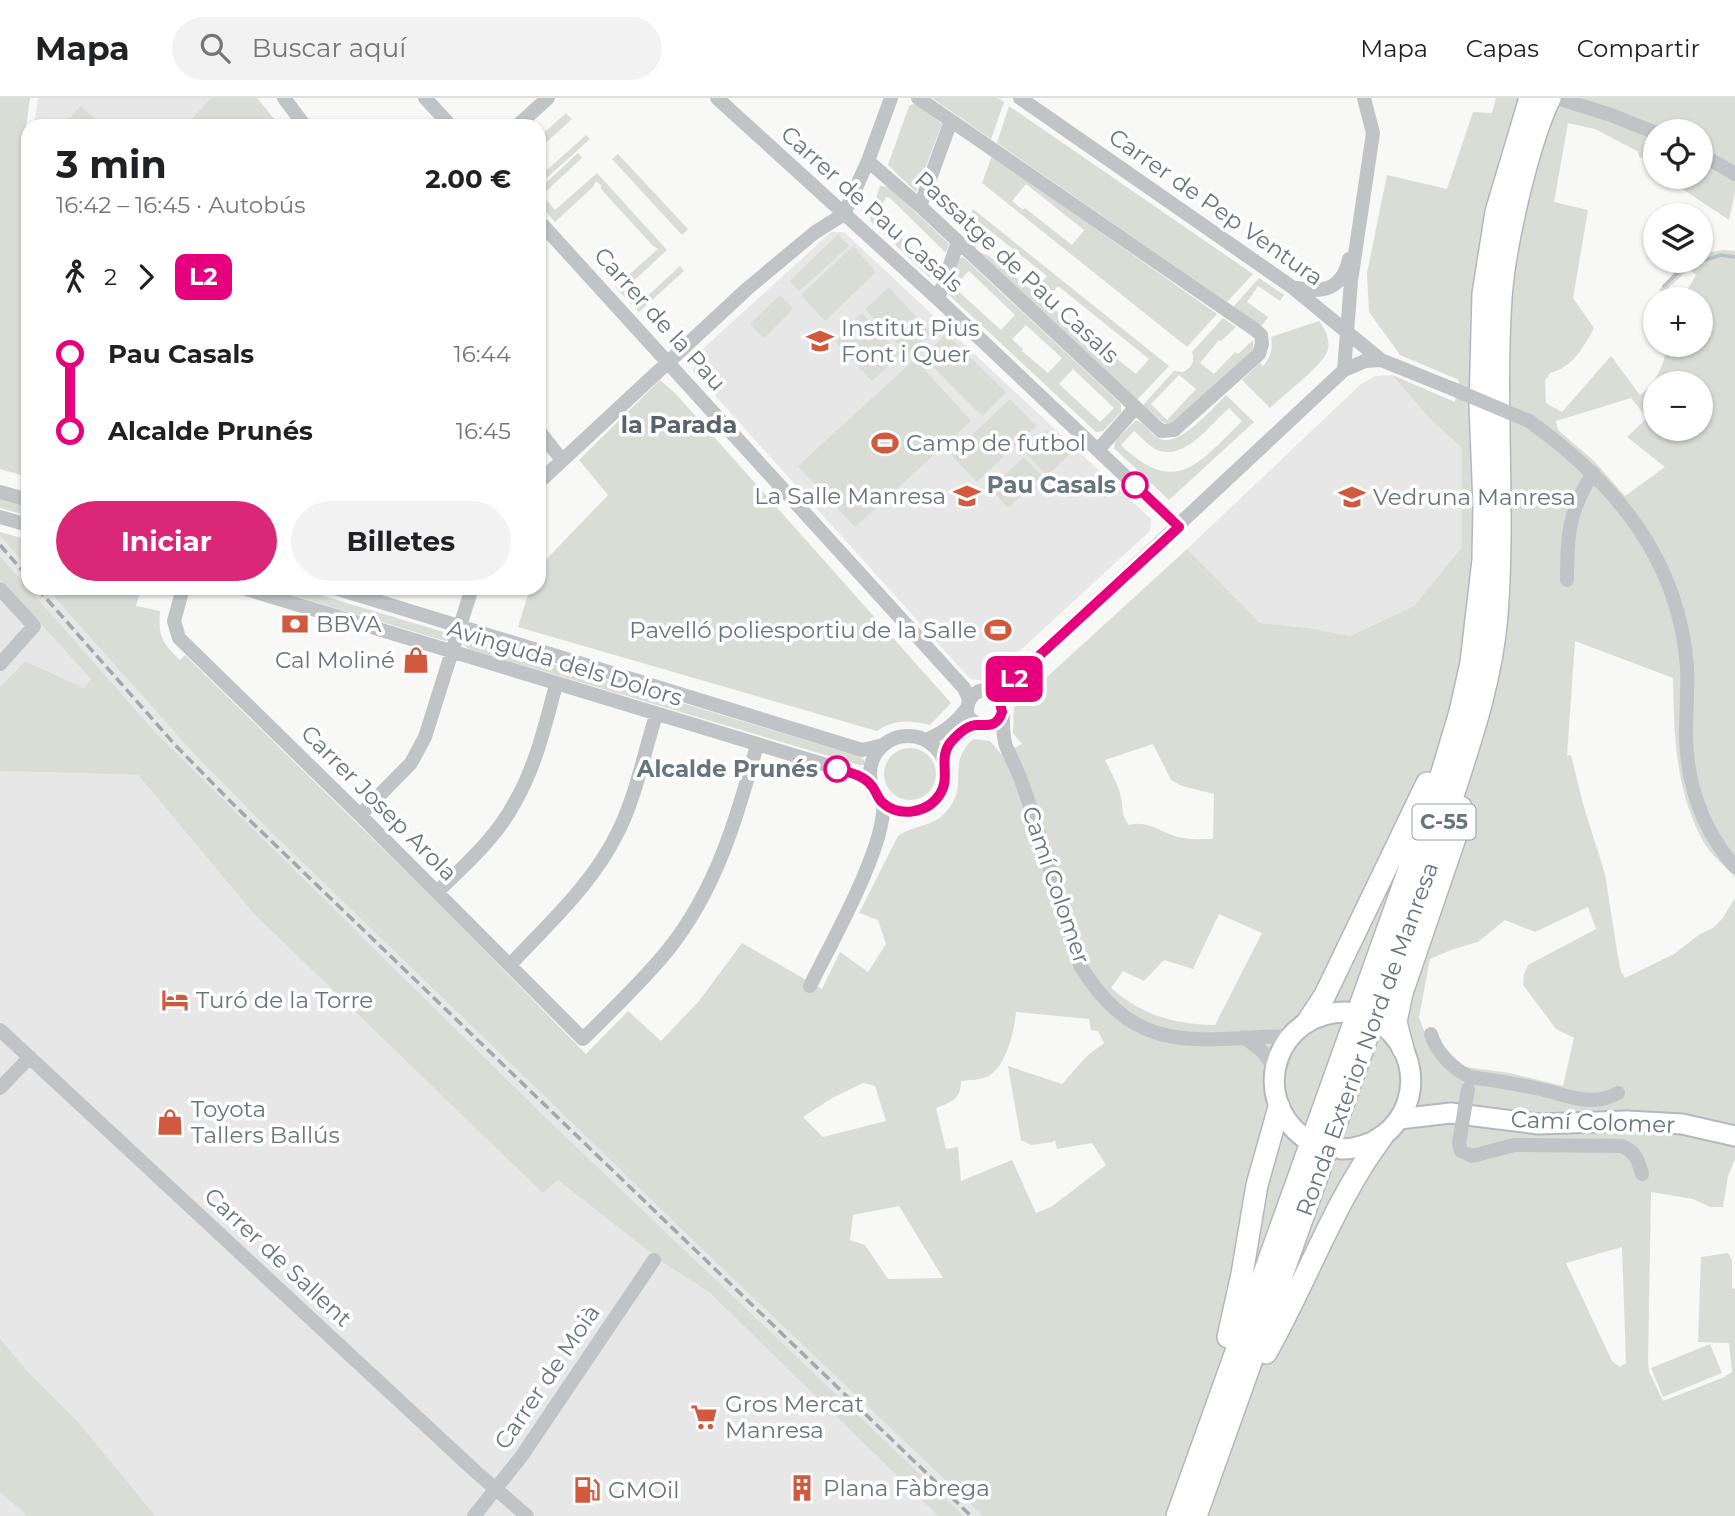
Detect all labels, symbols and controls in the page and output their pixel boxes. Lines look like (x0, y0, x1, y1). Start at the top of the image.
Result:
search box (172, 17, 662, 80)
text: Mapa (35, 28, 130, 68)
icon: search (196, 29, 234, 67)
text: Buscar aquí (252, 32, 406, 64)
text: Mapa (1360, 34, 1428, 63)
text: Capas (1466, 34, 1539, 63)
text: Compartir (1577, 34, 1700, 63)
map controls (1643, 119, 1713, 441)
button: locate (1643, 119, 1713, 189)
street label: Carrer de Pau Casals (775, 120, 969, 298)
street label: Carrer de Pep Ventura (1104, 122, 1328, 292)
text: 3 min (56, 141, 167, 188)
text: 2.00 € (425, 163, 511, 195)
street label: Passatge de Pau Casals (909, 165, 1125, 369)
text: 16:42 – 16:45 · Autobús (56, 191, 305, 219)
button: layers (1643, 203, 1713, 273)
street label: Carrer de la Pau (588, 242, 732, 396)
icon: walk (56, 258, 94, 296)
icon: forward (127, 258, 165, 296)
text: L2 (189, 262, 218, 291)
text: 2 (104, 263, 117, 291)
button: + (1643, 287, 1713, 357)
place label: Institut Pius Font i Quer (841, 314, 980, 368)
school or university icon: Institut Pius Font i Quer (805, 326, 835, 356)
text: Pau Casals (108, 338, 254, 370)
text: 16:44 (453, 340, 511, 368)
button: − (1643, 371, 1713, 441)
district label: la Parada (621, 410, 737, 439)
text: Alcalde Prunés (108, 415, 313, 447)
text: 16:45 (456, 417, 511, 445)
sports icon: Camp de futbol (870, 428, 900, 458)
place label: Camp de futbol (906, 429, 1086, 457)
place label: Pau Casals (987, 471, 1116, 499)
marker: Pau Casals (1122, 472, 1148, 498)
school or university icon: La Salle Manresa (952, 481, 982, 511)
place label: La Salle Manresa (754, 482, 946, 510)
school or university icon: Vedruna Manresa (1337, 482, 1367, 512)
place label: Vedruna Manresa (1373, 483, 1576, 511)
button: Iniciar (56, 501, 277, 581)
button: Billetes (291, 501, 511, 581)
bank icon: BBVA (280, 609, 310, 639)
place label: BBVA (316, 610, 382, 638)
street label: Avinguda dels Dolors (444, 614, 686, 712)
sports icon: Pavelló poliesportiu de la Salle (983, 615, 1013, 645)
place label: Pavelló poliesportiu de la Salle (629, 616, 977, 644)
shop icon: Cal Moliné (401, 645, 431, 675)
place label: Cal Moliné (275, 646, 395, 674)
line badge: L2 (982, 656, 1046, 702)
text: L2 (1000, 664, 1028, 693)
street label: Carrer Josep Arola (295, 719, 463, 887)
place label: Alcalde Prunés (636, 755, 818, 783)
marker: Alcalde Prunés (824, 756, 850, 782)
street label: Camí Colomer (1016, 803, 1096, 967)
road number: C-55 (1412, 804, 1476, 840)
street label: Ronda Exterior Nord de Manresa (1290, 858, 1444, 1220)
hotel icon: Turó de la Torre (160, 985, 190, 1015)
place label: Turó de la Torre (196, 986, 373, 1014)
place label: Toyota Tallers Ballús (191, 1095, 340, 1149)
street label: Camí Colomer (1510, 1105, 1676, 1139)
shop icon: Toyota Tallers Ballús (155, 1107, 185, 1137)
street label: Carrer de Sallent (199, 1182, 357, 1332)
street label: Carrer de Moià (488, 1299, 606, 1455)
place label: Gros Mercat Manresa (725, 1390, 864, 1444)
supermarket icon: Gros Mercat Manresa (689, 1402, 719, 1432)
building icon: Plana Fàbrega (787, 1473, 817, 1503)
place label: Plana Fàbrega (823, 1474, 990, 1502)
fuel station icon: GMOil (572, 1475, 602, 1505)
place label: GMOil (608, 1476, 679, 1504)

